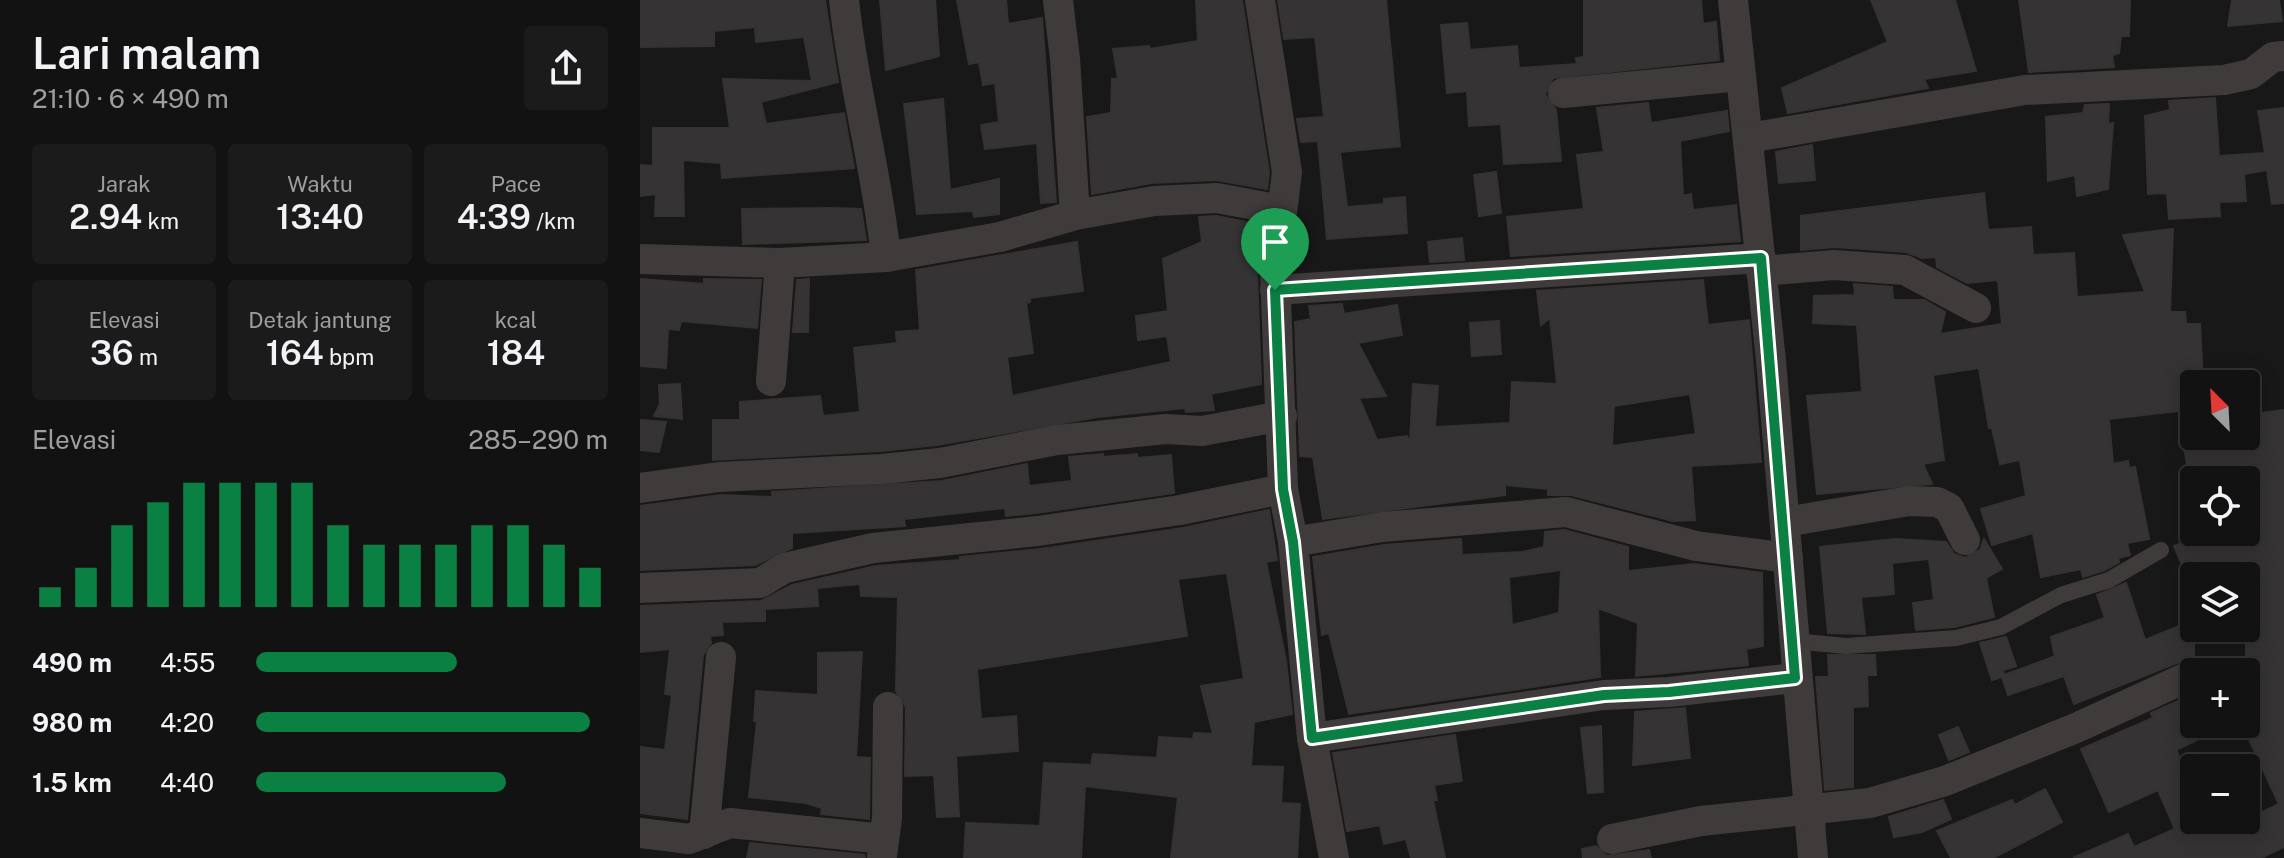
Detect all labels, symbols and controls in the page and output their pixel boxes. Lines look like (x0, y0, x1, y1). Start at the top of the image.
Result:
button: share (524, 26, 608, 110)
text: Lari malam (32, 27, 261, 79)
text: 21:10 · 6 × 490 m (32, 83, 229, 114)
text: Jarak (97, 171, 151, 197)
text: Waktu (287, 171, 353, 197)
text: Pace (491, 171, 541, 197)
text: 2.94 (69, 197, 142, 237)
text: 13:40 (276, 197, 364, 237)
text: 4:39 (457, 197, 531, 237)
text: km (142, 208, 179, 234)
text: /km (531, 208, 575, 234)
pin (1241, 208, 1309, 290)
icon: arrive (1253, 220, 1297, 264)
text: Elevasi (88, 307, 160, 333)
text: Detak jantung (248, 307, 392, 333)
text: kcal (495, 307, 537, 333)
text: 36 (90, 333, 134, 373)
text: 164 (266, 333, 324, 373)
text: 184 (487, 333, 545, 373)
text: m (134, 344, 158, 370)
text: bpm (324, 344, 374, 370)
north arrow (2180, 370, 2260, 450)
map controls (2180, 370, 2260, 834)
text: Elevasi (32, 424, 116, 455)
text: 285–290 m (468, 424, 608, 455)
button: locate (2180, 466, 2260, 546)
button: layers (2180, 562, 2260, 642)
text: 490 m (32, 647, 112, 678)
text: 4:55 (160, 647, 216, 678)
button: + (2180, 658, 2260, 738)
text: 980 m (32, 707, 112, 738)
text: 4:20 (160, 707, 214, 738)
button: − (2180, 754, 2260, 834)
text: 1.5 km (32, 767, 112, 798)
text: 4:40 (160, 767, 214, 798)

